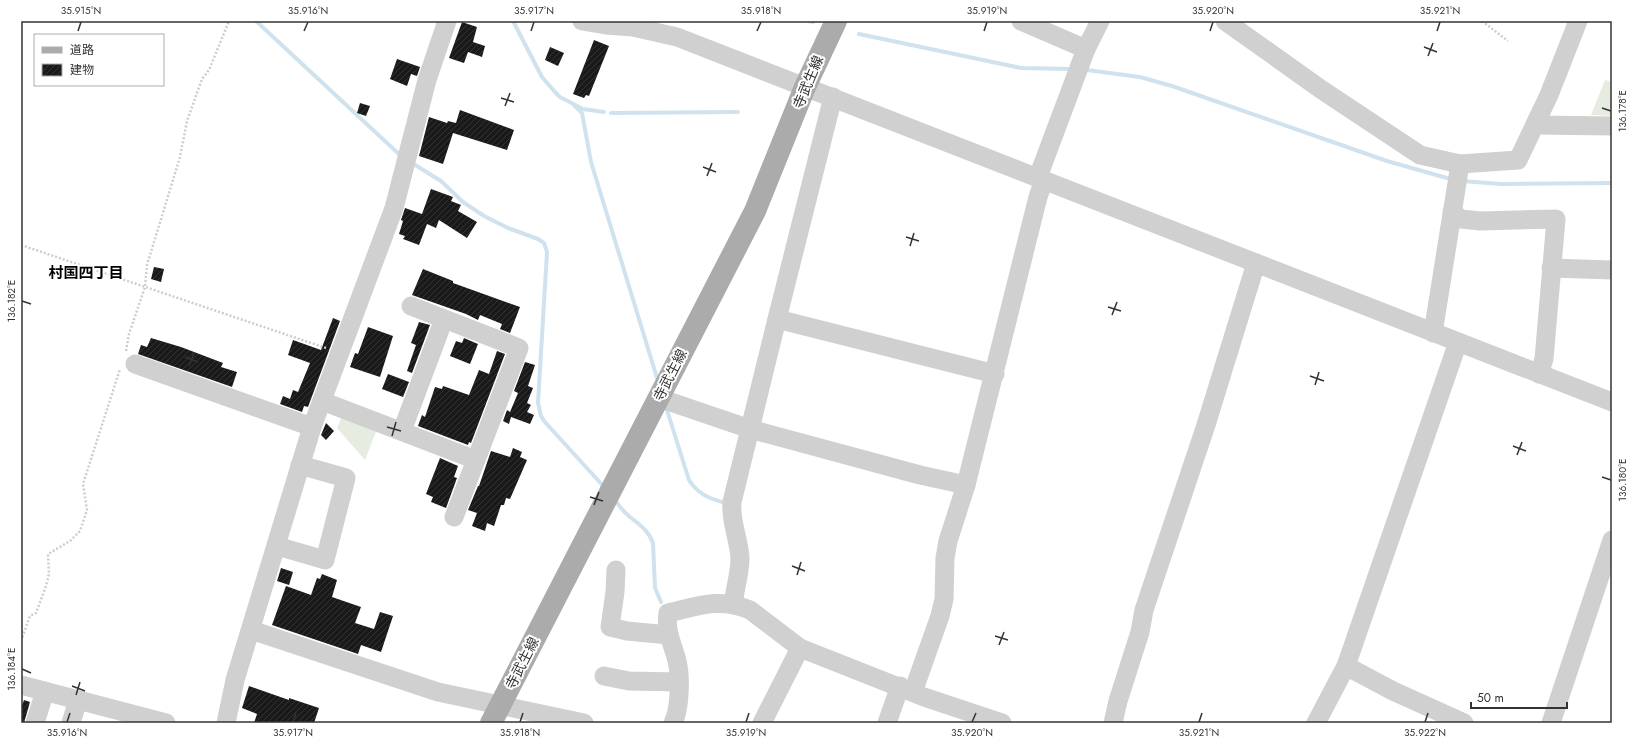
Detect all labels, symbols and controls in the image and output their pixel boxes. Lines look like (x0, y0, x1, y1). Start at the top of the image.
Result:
text: 35.915°N (61, 3, 101, 18)
text: 35.916°N (288, 3, 328, 18)
text: 35.917°N (514, 3, 554, 18)
text: 35.918°N (741, 3, 781, 18)
text: 35.919°N (967, 3, 1007, 18)
text: 35.920°N (1192, 3, 1234, 18)
text: 35.921°N (1420, 3, 1460, 18)
legend (34, 34, 164, 86)
text: 道路 (70, 41, 94, 59)
street label: 寺武生線 (788, 52, 828, 112)
text: 建物 (70, 61, 94, 79)
text: 136.178°E (1615, 90, 1630, 132)
district label: 村国四丁目 (48, 262, 124, 284)
text: 136.182°E (4, 280, 19, 322)
street label: 寺武生線 (648, 346, 692, 404)
text: 136.180°E (1615, 459, 1630, 501)
street label: 寺武生線 (500, 634, 544, 692)
text: 136.184°E (4, 648, 19, 690)
scale bar (1471, 684, 1567, 710)
text: 50 m (1477, 689, 1504, 707)
text: 35.916°N (47, 725, 87, 740)
text: 35.917°N (273, 725, 313, 740)
text: 35.918°N (500, 725, 540, 740)
text: 35.919°N (726, 725, 766, 740)
text: 35.920°N (951, 725, 993, 740)
text: 35.921°N (1179, 725, 1219, 740)
text: 35.922°N (1404, 725, 1446, 740)

